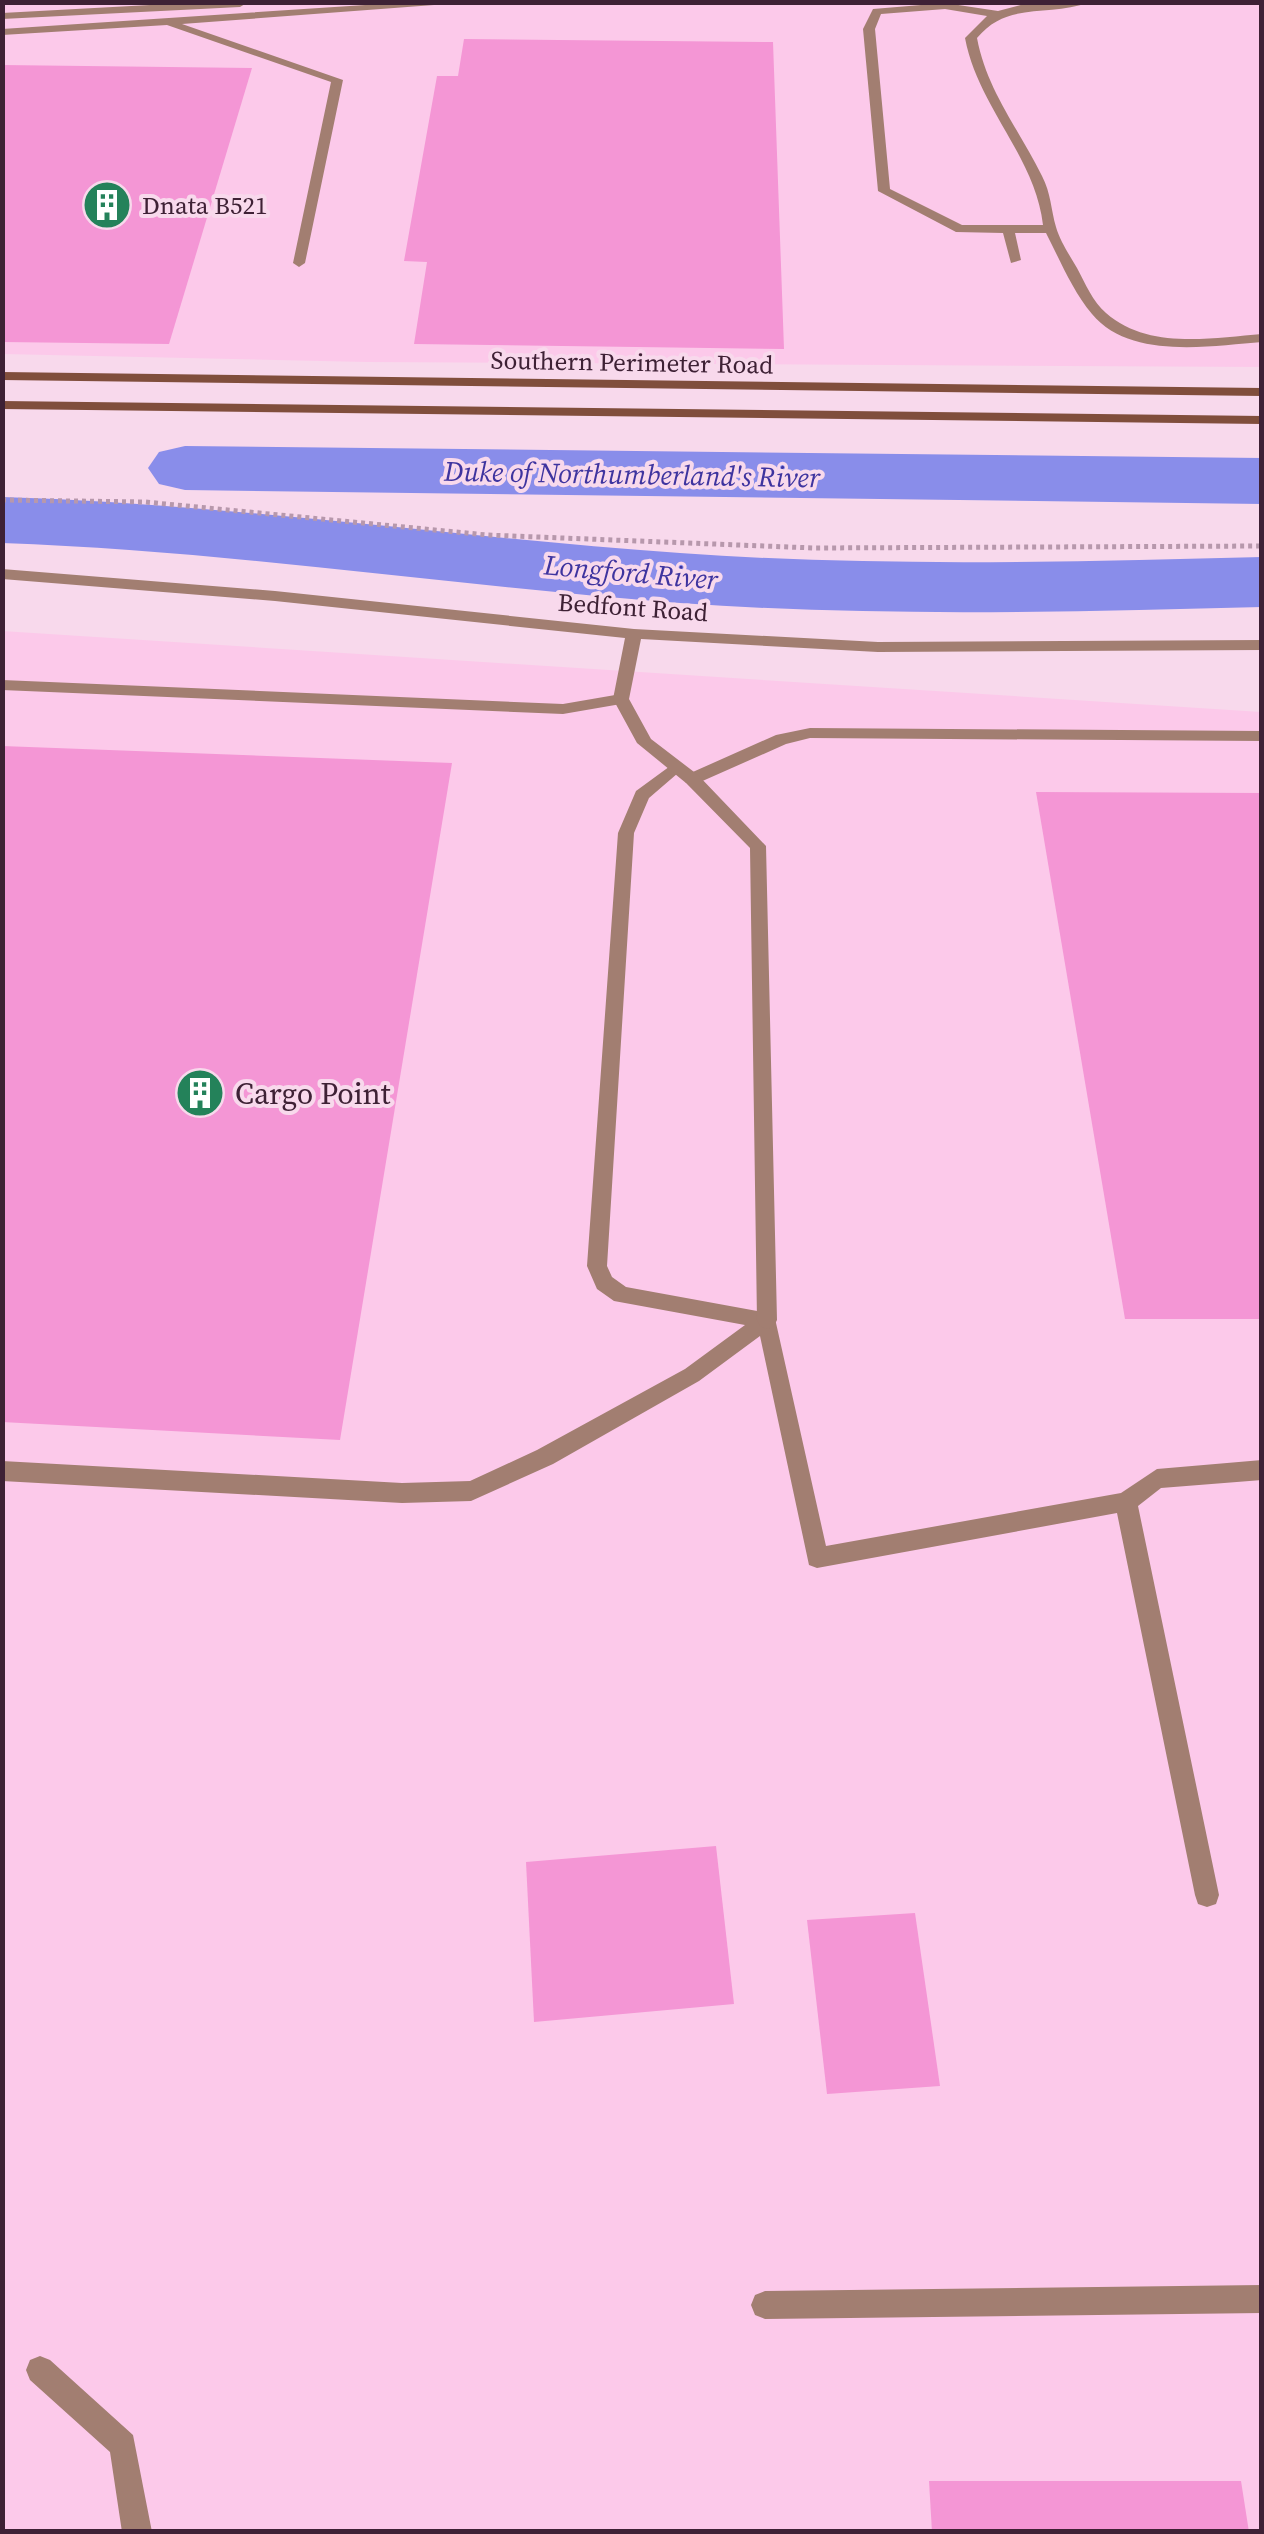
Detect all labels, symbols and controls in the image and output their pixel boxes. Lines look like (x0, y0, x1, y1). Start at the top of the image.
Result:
building icon: Dnata B521 (81, 179, 133, 231)
place label: Dnata B521 (142, 188, 268, 222)
street label: Southern Perimeter Road (490, 343, 774, 381)
water label: Duke of Northumberland's River (443, 452, 821, 496)
water label: Longford River (541, 545, 720, 599)
street label: Bedfont Road (557, 585, 709, 629)
building icon: Cargo Point (174, 1067, 226, 1119)
place label: Cargo Point (235, 1073, 391, 1114)

